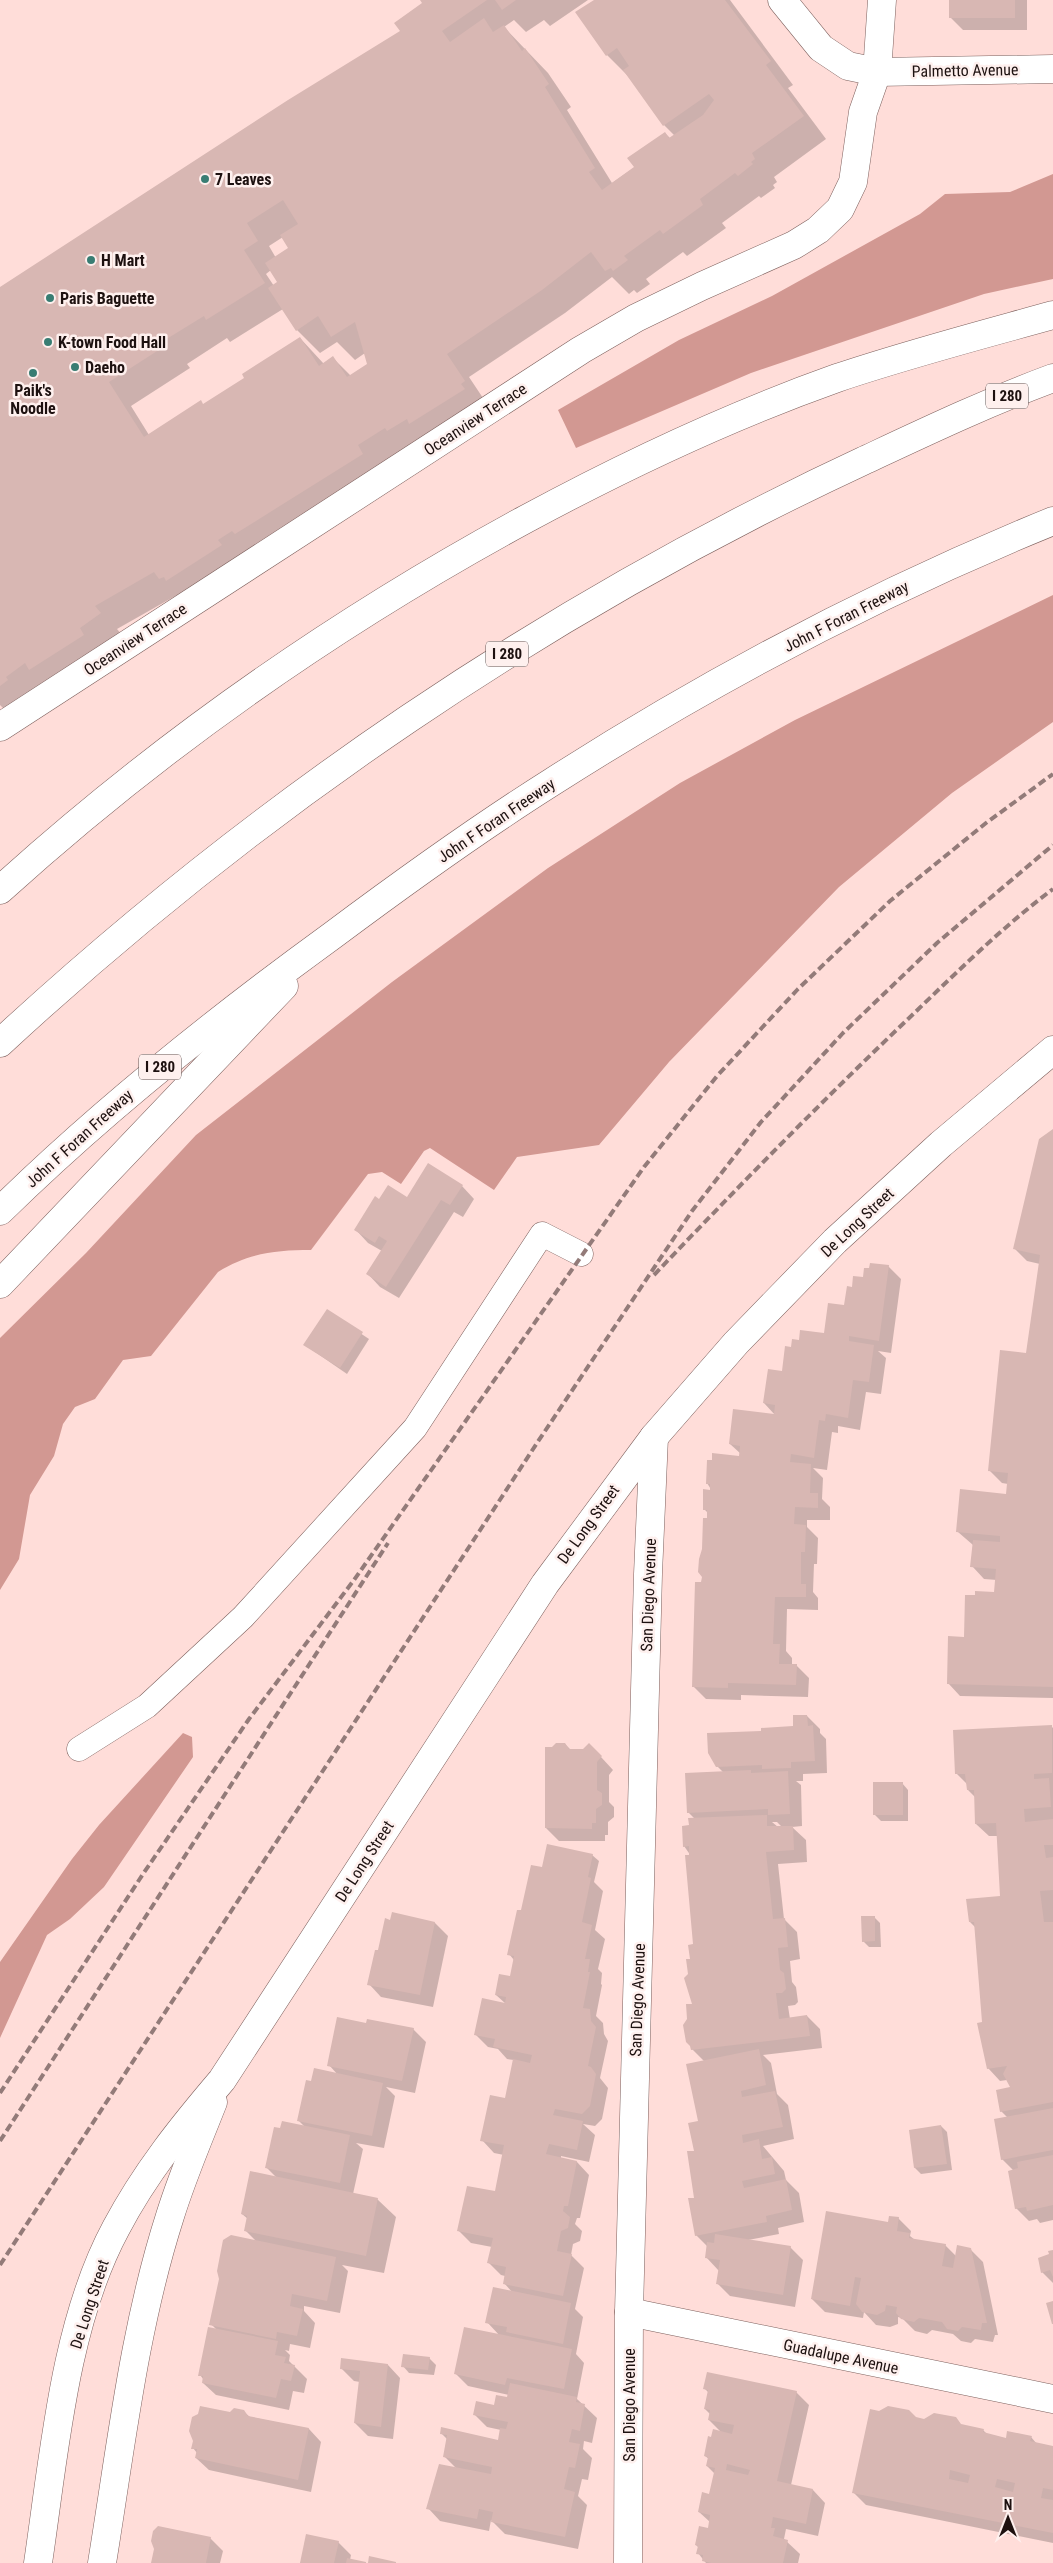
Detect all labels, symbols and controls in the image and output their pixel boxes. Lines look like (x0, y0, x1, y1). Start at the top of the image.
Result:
street label: Palmetto Avenue (911, 60, 1019, 81)
place label: 7 Leaves (215, 170, 272, 189)
marker: 7 Leaves (199, 173, 211, 185)
place label: H Mart (101, 251, 145, 270)
marker: H Mart (85, 254, 97, 266)
place label: Paris Baguette (60, 289, 155, 308)
marker: Paris Baguette (44, 292, 56, 304)
place label: K-town Food Hall (58, 333, 166, 352)
marker: K-town Food Hall (42, 336, 54, 348)
place label: Daeho (85, 358, 125, 377)
marker: Daeho (69, 361, 81, 373)
marker: Paik's Noodle (27, 367, 39, 379)
street label: Oceanview Terrace (420, 379, 530, 460)
place label: Paik's Noodle (10, 381, 56, 418)
road number: I 280 (986, 384, 1028, 408)
street label: John F Foran Freeway (781, 577, 912, 656)
street label: Oceanview Terrace (80, 599, 190, 680)
road number: I 280 (486, 642, 528, 666)
street label: John F Foran Freeway (434, 774, 559, 867)
road number: I 280 (139, 1054, 181, 1080)
street label: John F Foran Freeway (22, 1085, 137, 1191)
street label: De Long Street (817, 1184, 898, 1261)
street label: De Long Street (553, 1481, 624, 1567)
street label: San Diego Avenue (637, 1538, 660, 1652)
street label: De Long Street (331, 1817, 398, 1905)
street label: San Diego Avenue (626, 1943, 649, 2057)
street label: De Long Street (66, 2257, 113, 2351)
street label: Guadalupe Avenue (782, 2335, 900, 2378)
street label: San Diego Avenue (620, 2348, 639, 2462)
north arrow (983, 2493, 1033, 2543)
text: N (1004, 2497, 1012, 2513)

